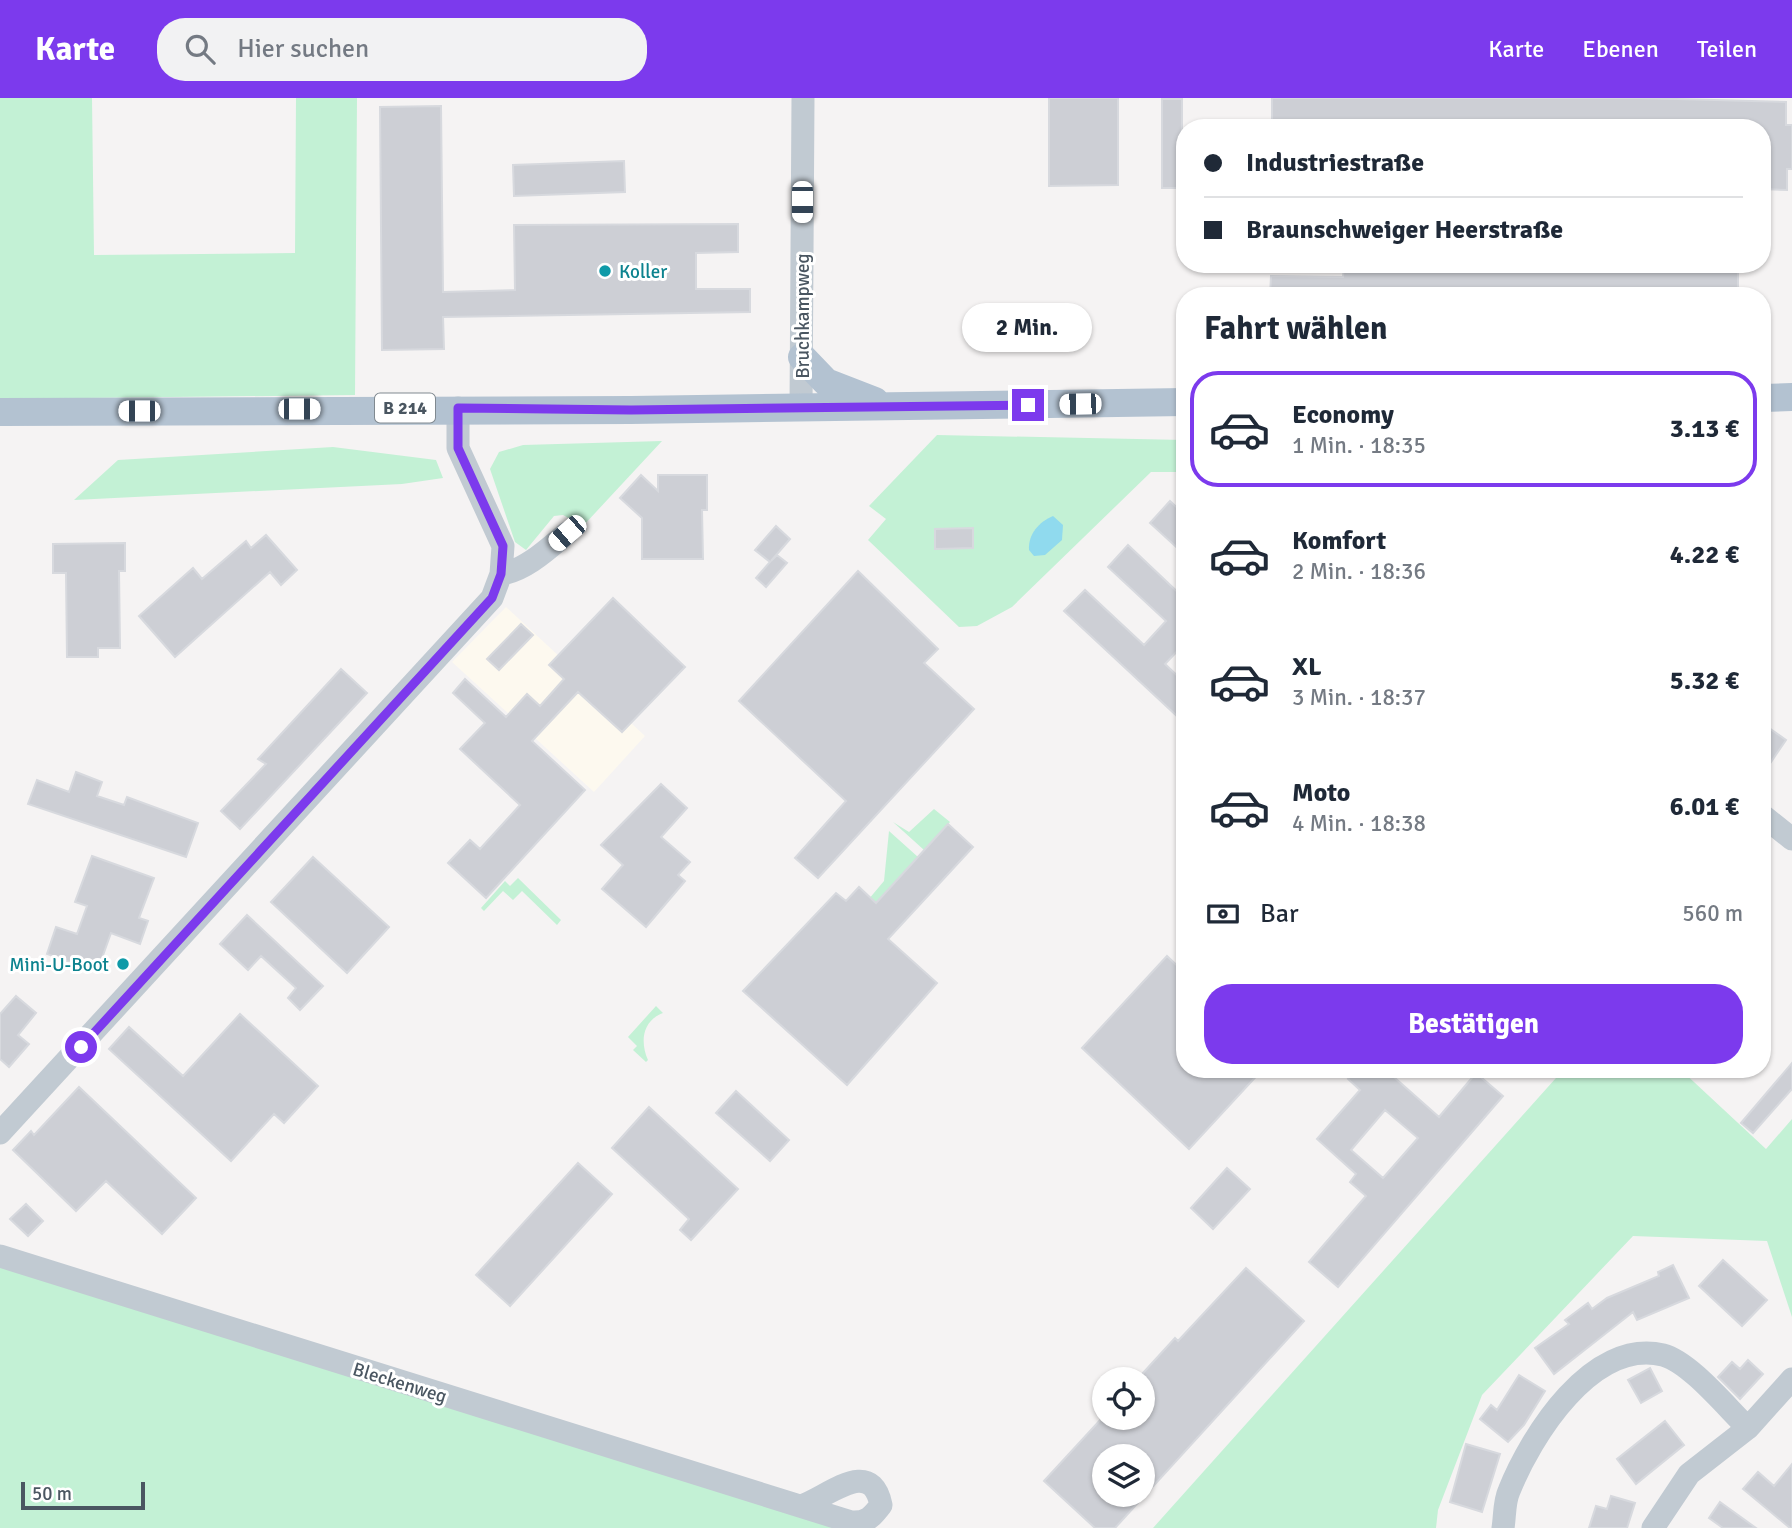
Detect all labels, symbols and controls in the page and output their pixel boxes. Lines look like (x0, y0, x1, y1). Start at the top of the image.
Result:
search box (157, 18, 647, 81)
text: Karte (35, 29, 115, 70)
icon: search (181, 30, 219, 68)
text: Hier suchen (237, 33, 369, 65)
text: Karte (1488, 34, 1544, 64)
text: Ebenen (1582, 34, 1659, 64)
text: Teilen (1697, 34, 1757, 64)
text: Industriestraße (1246, 147, 1424, 179)
car (792, 181, 813, 223)
text: Braunschweiger Heerstraße (1246, 214, 1563, 246)
street label: Bruchkampweg (791, 253, 815, 379)
place label: Koller (619, 260, 667, 284)
marker: Koller (597, 263, 613, 279)
callout: 2 Min. (963, 303, 1093, 352)
text: Fahrt wählen (1204, 309, 1388, 348)
text: 2 Min. (996, 313, 1058, 342)
route end (1012, 389, 1044, 421)
car (1059, 393, 1102, 415)
road number: B 214 (375, 394, 435, 422)
icon: car (1208, 398, 1271, 461)
car (279, 399, 321, 420)
text: Economy (1292, 399, 1394, 431)
car (119, 401, 161, 422)
text: 3.13 € (1670, 413, 1739, 445)
text: 1 Min. · 18:35 (1292, 431, 1426, 460)
car (545, 511, 590, 555)
icon: car (1208, 524, 1271, 587)
text: Komfort (1292, 525, 1386, 557)
text: 4.22 € (1670, 539, 1739, 571)
text: 2 Min. · 18:36 (1292, 557, 1426, 586)
icon: car (1208, 650, 1271, 713)
text: XL (1292, 651, 1322, 683)
text: 5.32 € (1670, 665, 1739, 697)
text: 3 Min. · 18:37 (1292, 683, 1426, 712)
icon: car (1208, 776, 1271, 839)
text: Moto (1292, 777, 1350, 809)
text: 6.01 € (1670, 791, 1739, 823)
text: 4 Min. · 18:38 (1292, 809, 1426, 838)
icon: cash (1204, 895, 1242, 933)
text: Bar (1260, 898, 1298, 930)
text: 560 m (1682, 899, 1743, 928)
place label: Mini-U-Boot (9, 953, 109, 977)
marker: Mini-U-Boot (115, 956, 131, 972)
button: Bestätigen (1204, 984, 1743, 1064)
route start (65, 1031, 97, 1063)
street label: Bleckenweg (350, 1357, 450, 1409)
map controls (1092, 1367, 1155, 1507)
button: locate (1092, 1367, 1155, 1430)
button: layers (1092, 1444, 1155, 1507)
scale bar (21, 1479, 145, 1511)
text: 50 m (32, 1482, 72, 1506)

